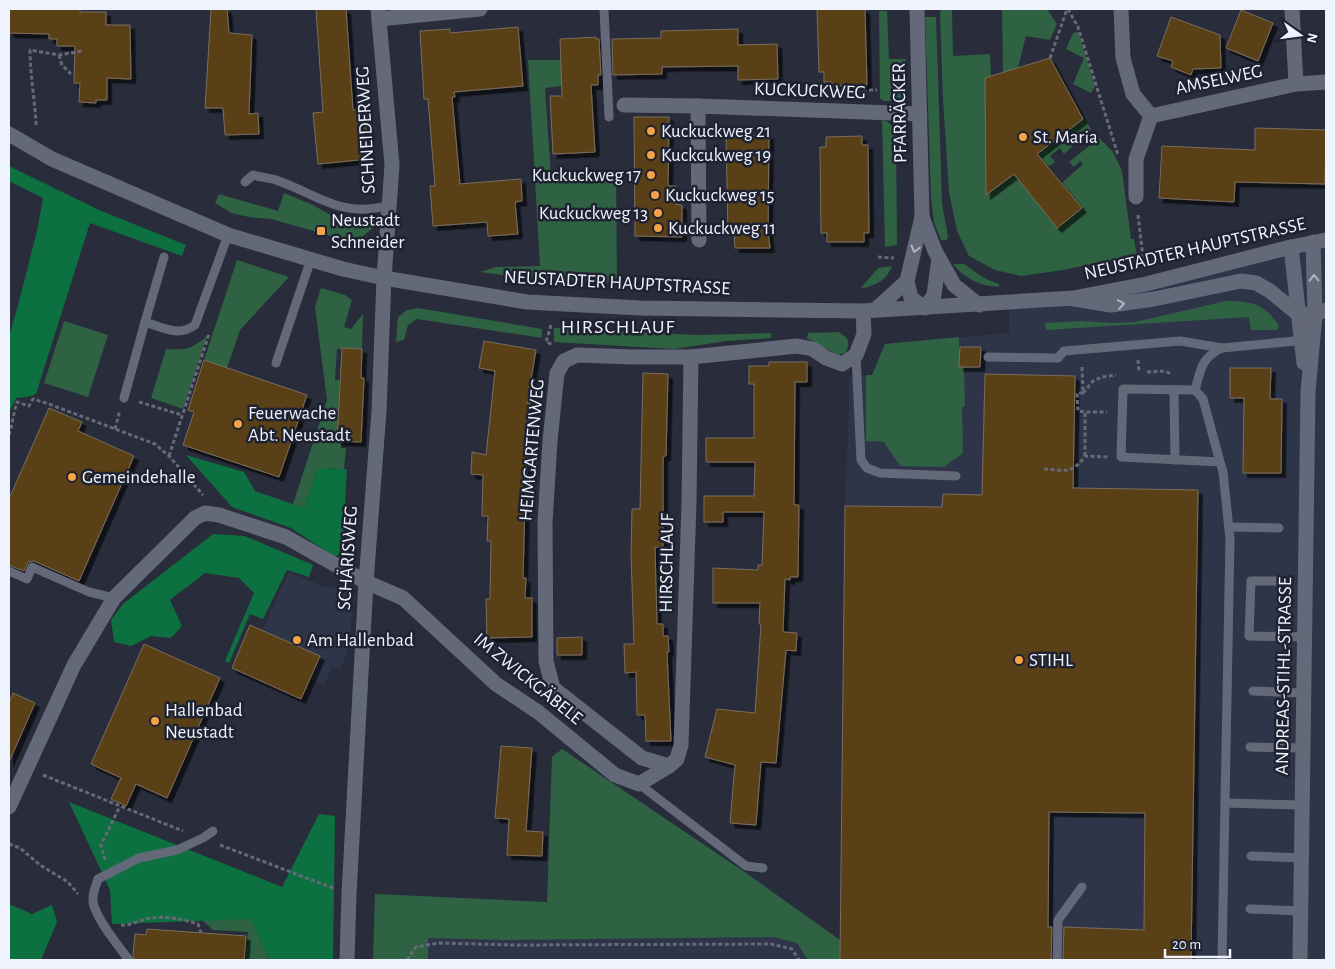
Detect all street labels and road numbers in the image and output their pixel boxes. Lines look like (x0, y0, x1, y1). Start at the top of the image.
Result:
street label: AMSELWEG (1174, 62, 1264, 98)
street label: PFARRÄCKER (889, 63, 910, 163)
street label: SCHNEIDERWEG (353, 66, 379, 194)
street label: KUCKUCKWEG (754, 80, 866, 102)
street label: NEUSTADTER HAUPTSTRASSE (1082, 214, 1308, 284)
street label: NEUSTADTER HAUPTSTRASSE (503, 268, 731, 298)
street label: HEIMGARTENWEG (516, 378, 548, 522)
street label: SCHÄRISWEG (334, 505, 361, 611)
street label: HIRSCHLAUF (657, 513, 677, 613)
street label: ANDREAS-STIHL-STRASSE (1273, 577, 1295, 775)
street label: IM ZWICKGÄBELE (470, 629, 587, 728)

